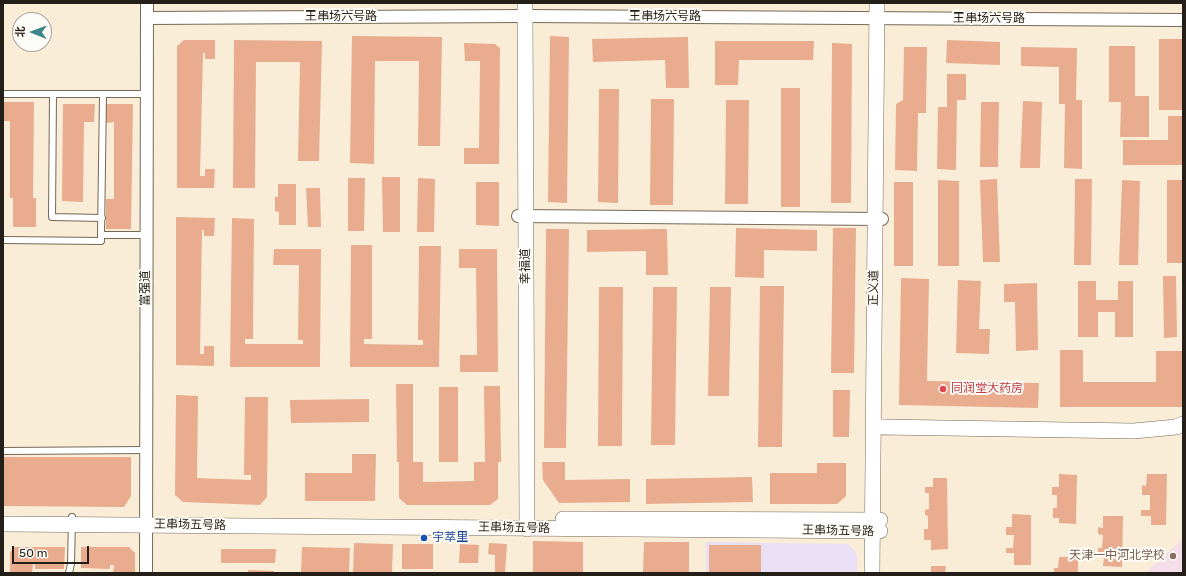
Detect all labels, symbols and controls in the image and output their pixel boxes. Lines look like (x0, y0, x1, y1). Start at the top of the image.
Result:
street label: 王串场六号路 (305, 10, 377, 24)
street label: 王串场六号路 (629, 10, 701, 24)
north arrow (12, 12, 52, 52)
street label: 王串场六号路 (953, 12, 1025, 26)
text: 北 (14, 26, 27, 37)
street label: 幸福道 (519, 248, 533, 284)
street label: 富强道 (139, 270, 153, 306)
street label: 正义道 (866, 270, 882, 306)
place label: 同润堂大药房 (951, 382, 1023, 396)
marker: 同润堂大药房 (938, 384, 948, 394)
street label: 王串场五号路 (154, 517, 226, 533)
street label: 王串场五号路 (478, 520, 550, 536)
street label: 王串场五号路 (802, 523, 874, 539)
place label: 宇萃里 (432, 531, 468, 545)
marker: 宇萃里 (419, 533, 429, 543)
scale bar (14, 538, 91, 564)
text: 50 m (19, 546, 47, 560)
place label: 天津一中河北学校 (1069, 549, 1165, 563)
marker: 天津一中河北学校 (1168, 551, 1178, 561)

